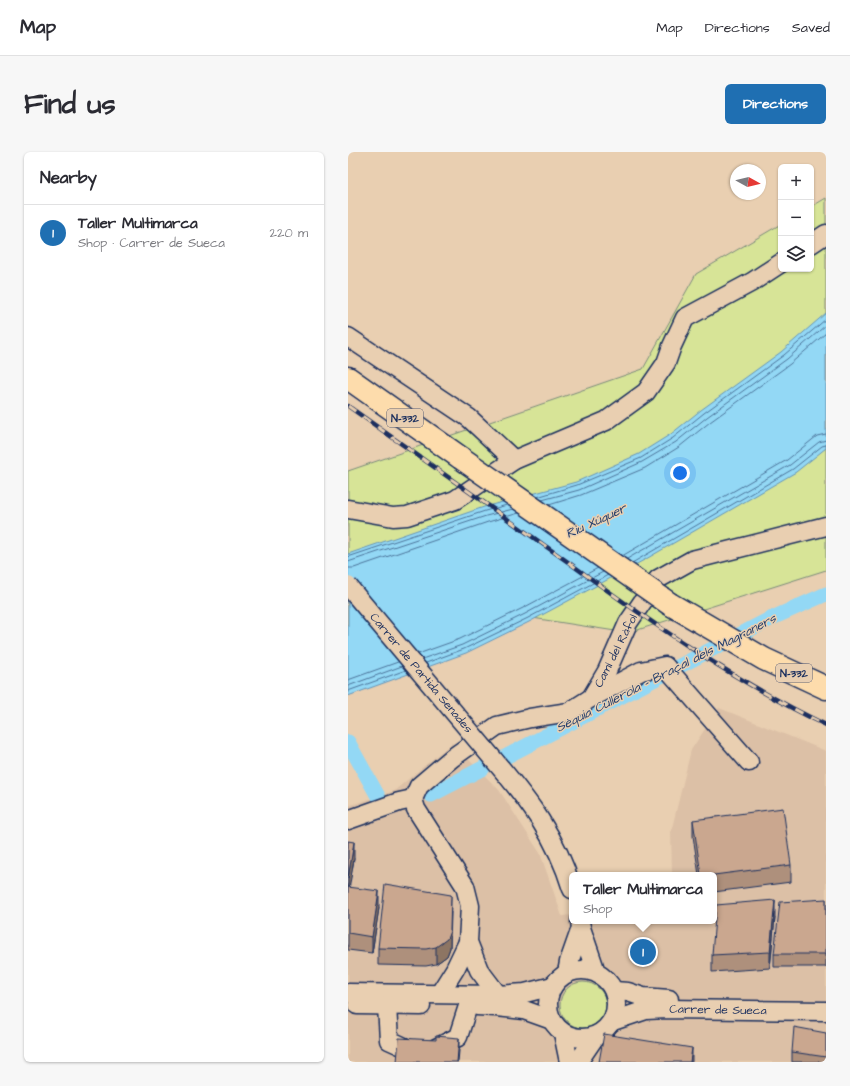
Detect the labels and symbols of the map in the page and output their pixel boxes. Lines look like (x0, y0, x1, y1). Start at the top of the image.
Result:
north arrow (730, 164, 766, 200)
road number: N-332 (387, 409, 423, 427)
your location (670, 463, 690, 483)
water label: Riu Xúquer (563, 498, 631, 543)
street label: Carrer de Partida Senades (366, 609, 476, 737)
water label: Sèquia Cullerola - Braçal dels Magraners (553, 609, 781, 737)
street label: Camí del Ràfol (590, 611, 642, 691)
road number: N-332 (776, 664, 812, 682)
pin: 1 (630, 937, 656, 967)
street label: Carrer de Sueca (669, 1001, 767, 1019)

